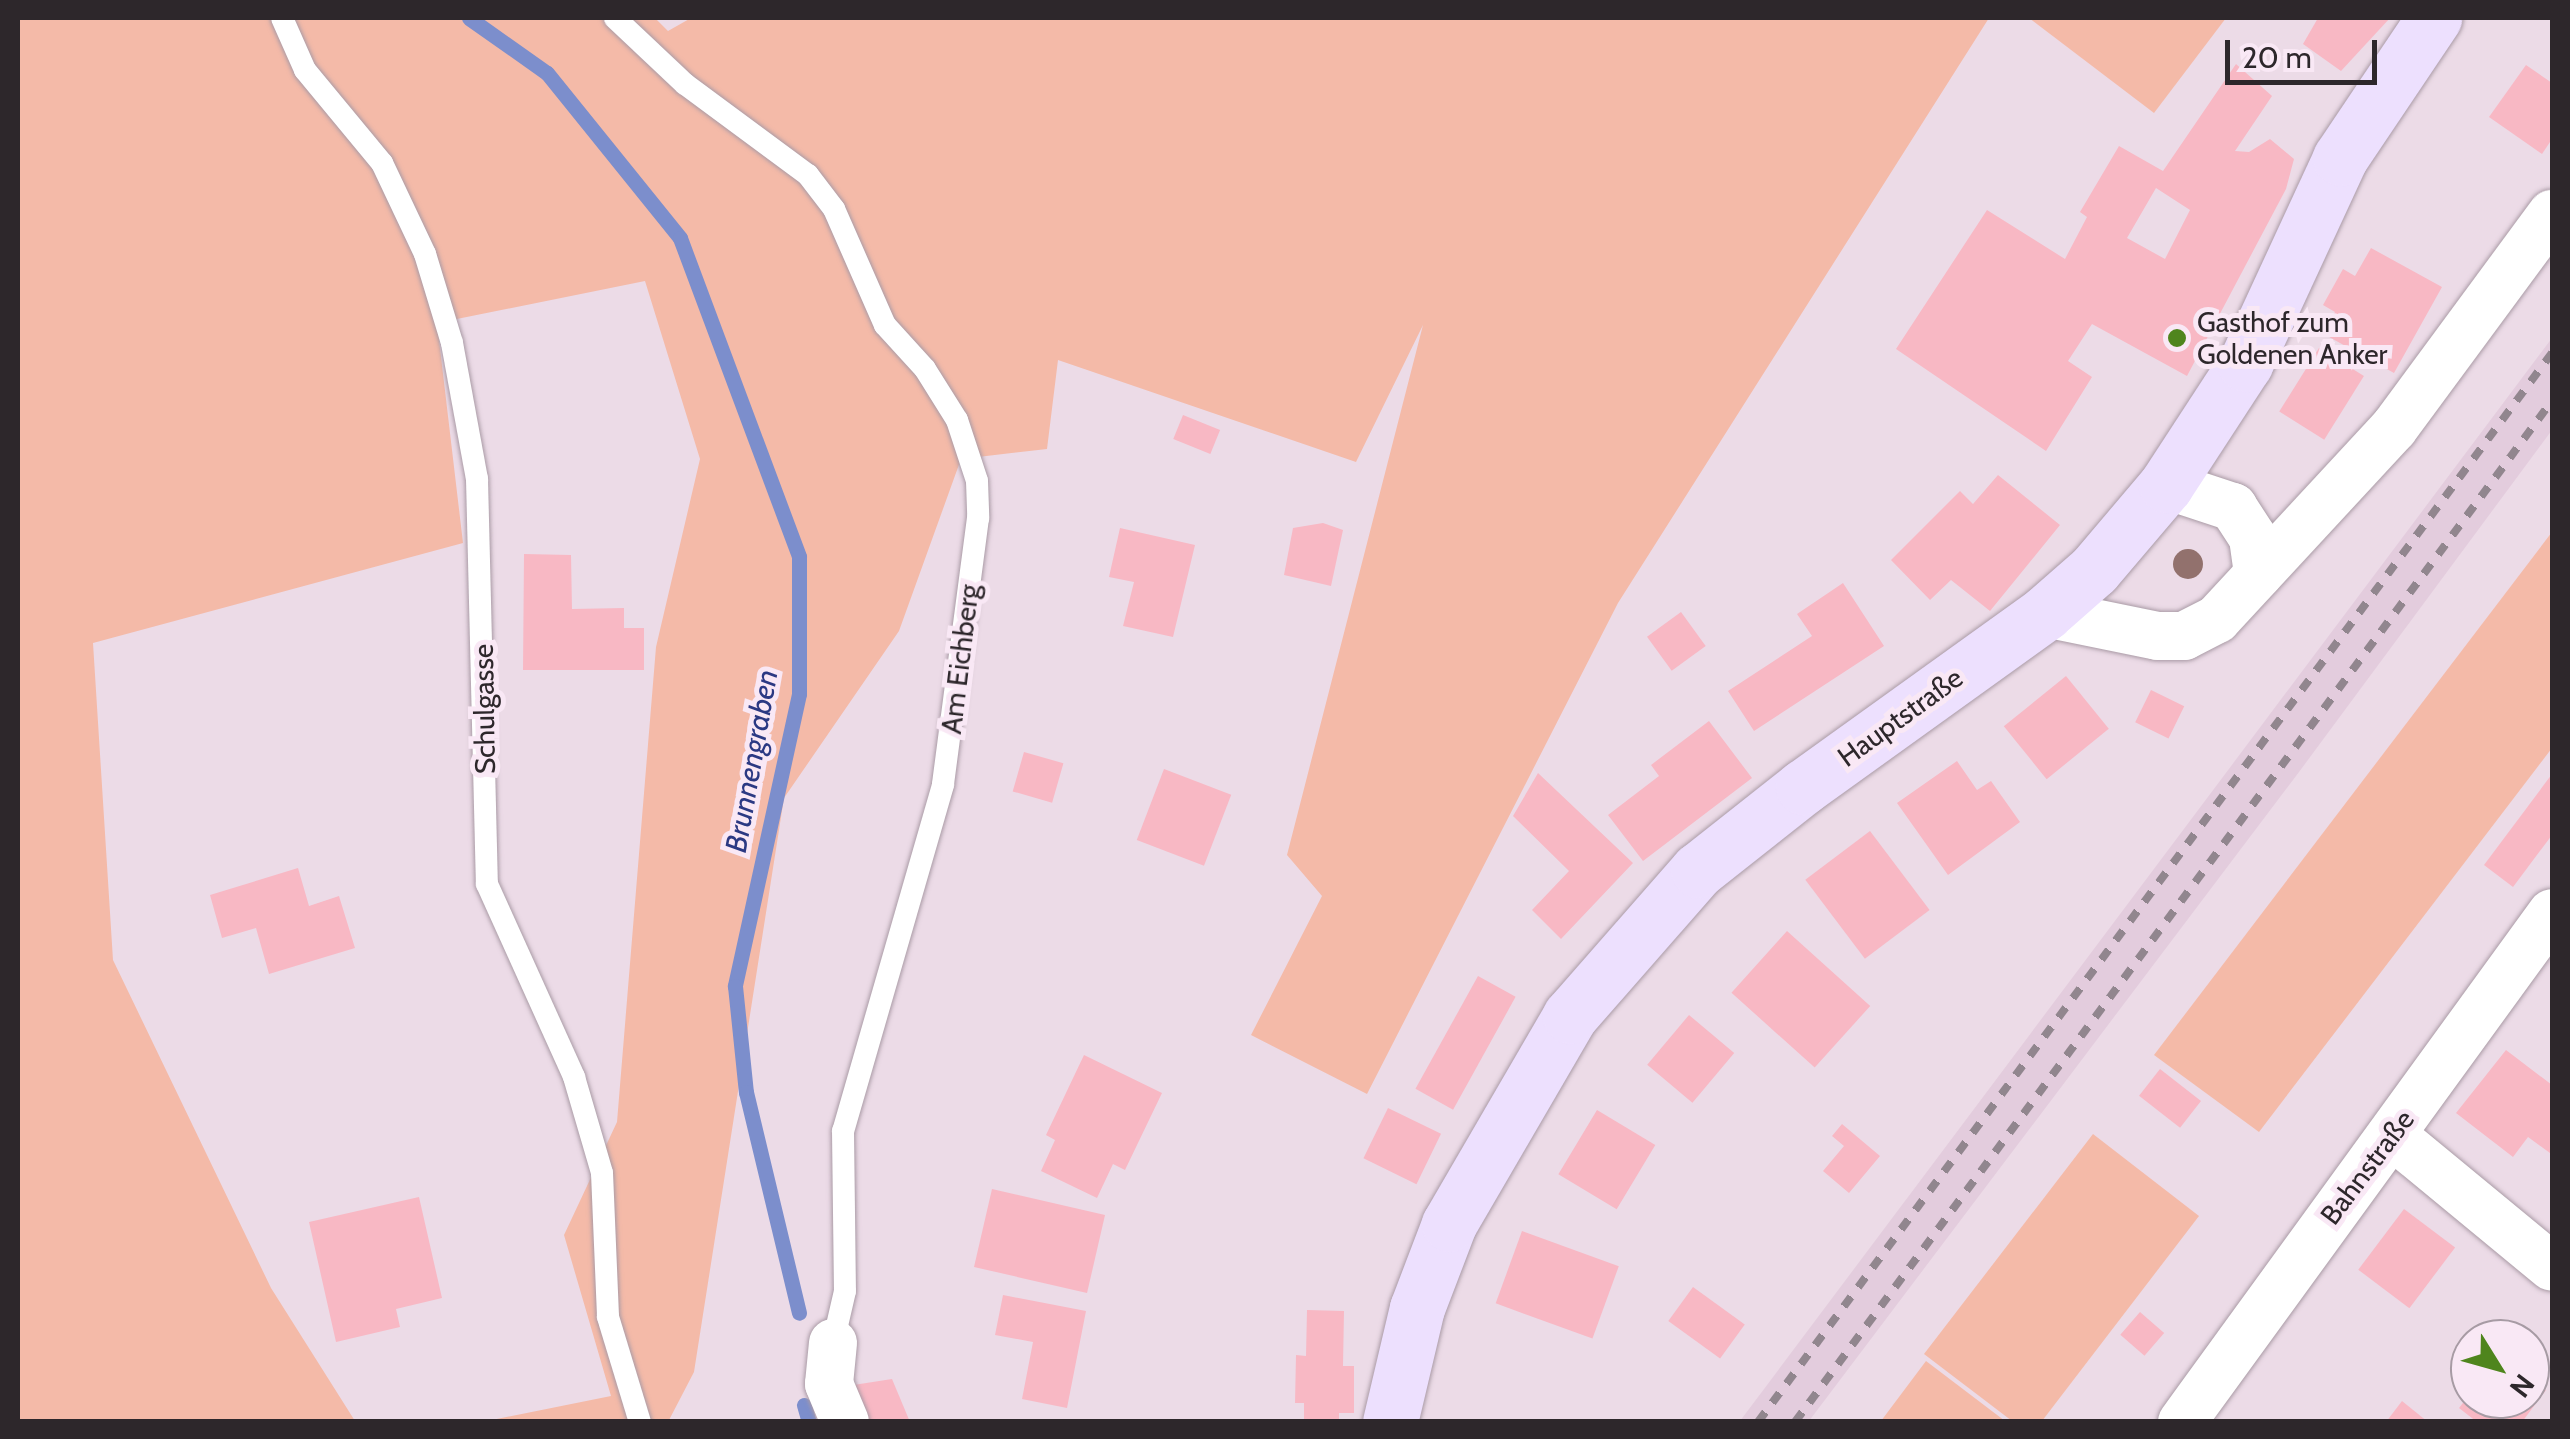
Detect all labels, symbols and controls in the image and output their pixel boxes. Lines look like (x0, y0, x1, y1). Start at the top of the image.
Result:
scale bar (2230, 20, 2382, 82)
text: 20 m (2242, 39, 2312, 76)
place label: Gasthof zum Goldenen Anker (2197, 305, 2387, 371)
marker: Gasthof zum Goldenen Anker (2166, 327, 2188, 349)
street label: Am Eichberg (934, 582, 986, 736)
street label: Schulgasse (466, 644, 502, 774)
street label: Hauptstraße (1831, 661, 1969, 773)
water label: Brunnengraben (718, 667, 786, 855)
street label: Bahnstraße (2313, 1103, 2421, 1231)
north arrow (2450, 1319, 2550, 1419)
text: N (2503, 1368, 2542, 1404)

